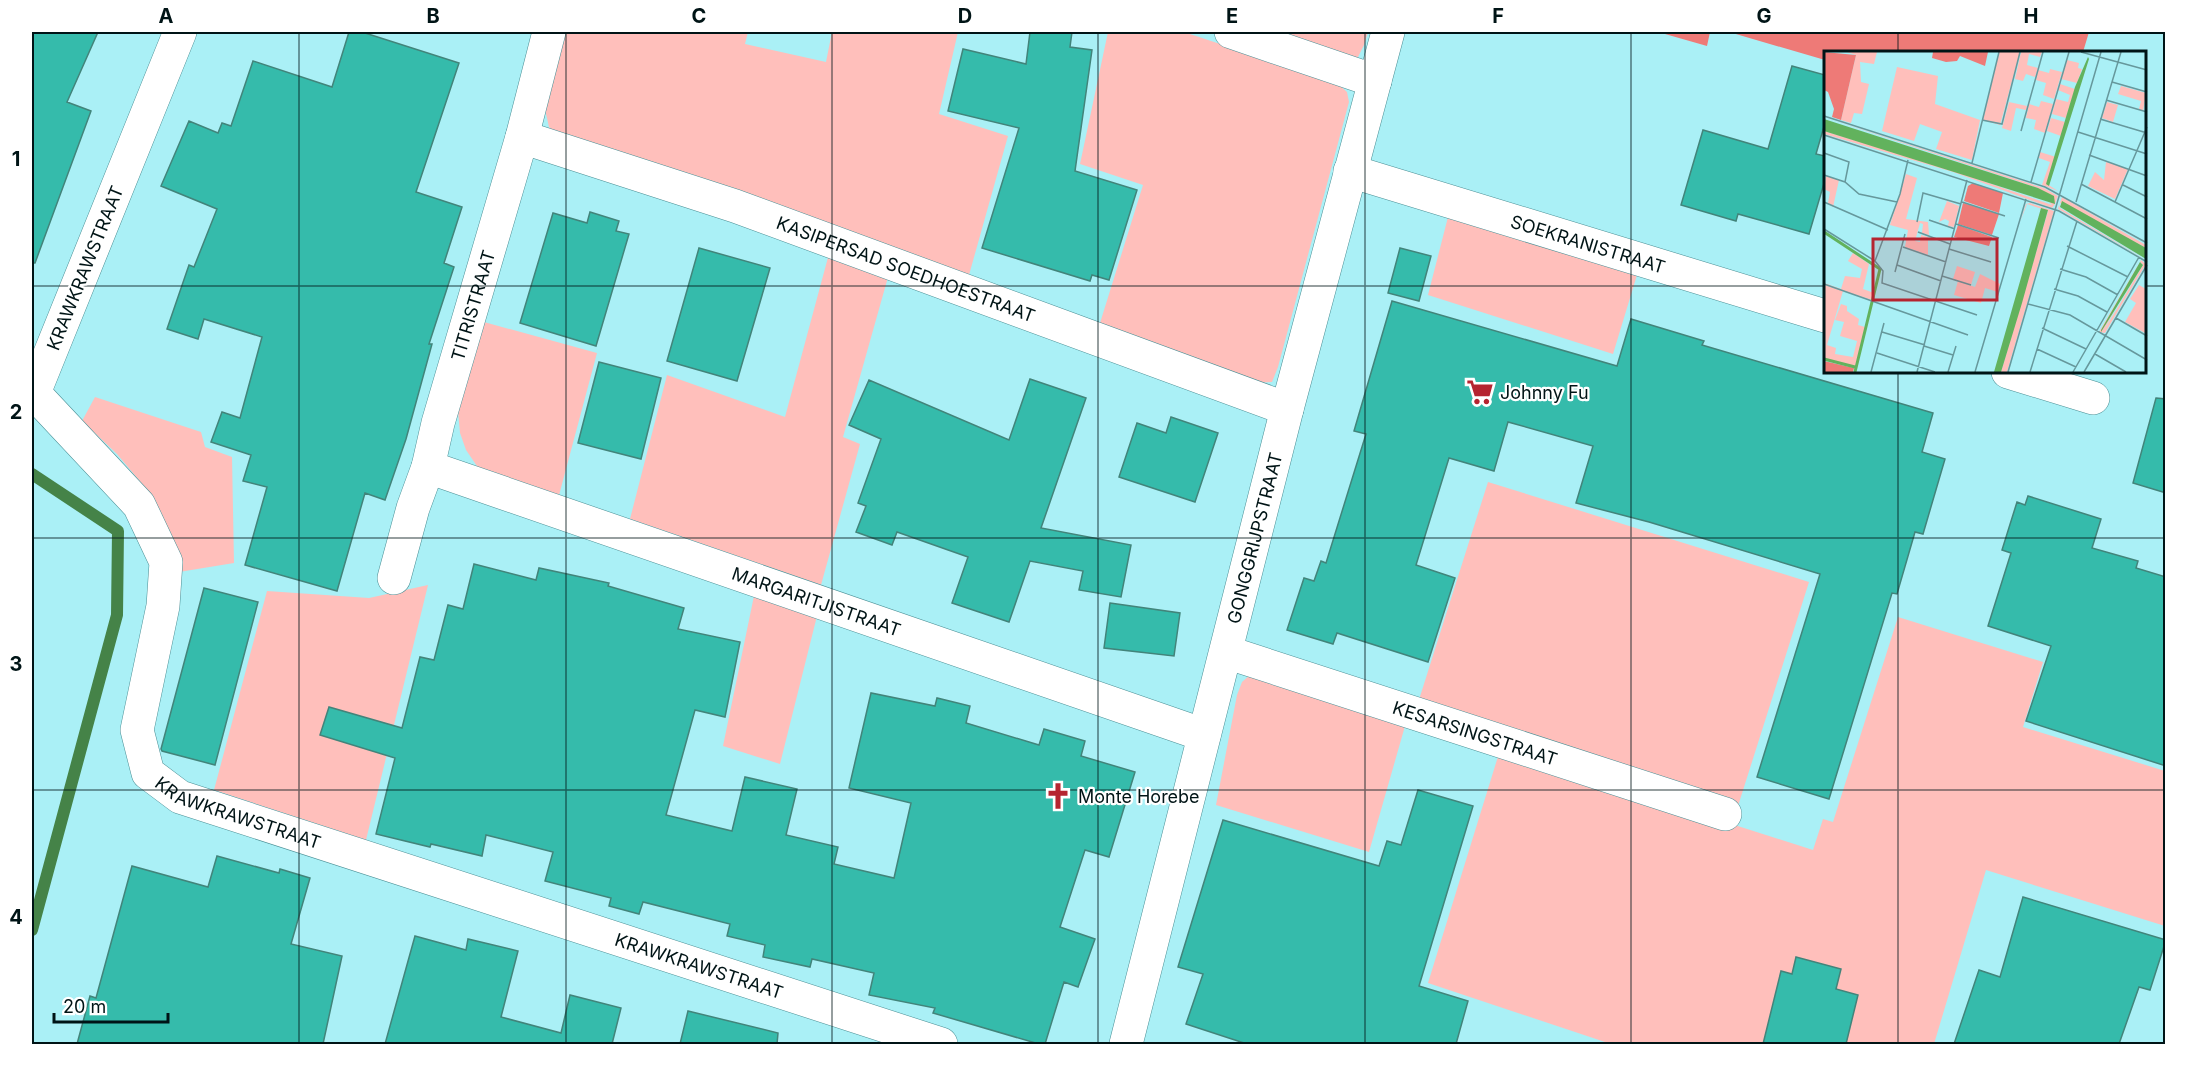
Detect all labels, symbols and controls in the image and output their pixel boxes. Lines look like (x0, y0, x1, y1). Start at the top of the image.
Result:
text: A (159, 4, 174, 28)
text: B (426, 4, 440, 28)
text: C (692, 4, 706, 28)
text: D (958, 4, 972, 28)
text: E (1226, 4, 1238, 28)
text: F (1492, 4, 1504, 28)
text: G (1756, 4, 1772, 28)
text: H (2024, 4, 2038, 28)
inset map (1824, 51, 2146, 374)
text: 1 (12, 147, 20, 171)
street label: KRAWKRAWSTRAAT (42, 183, 128, 353)
street label: SOEKRANISTRAAT (1508, 210, 1668, 277)
street label: KASIPERSAD SOEDHOESTRAAT (774, 212, 1038, 326)
street label: TITRISTRAAT (446, 247, 499, 363)
supermarket icon: Johnny Fu (1465, 377, 1495, 407)
place label: Johnny Fu (1500, 382, 1589, 403)
text: 2 (10, 400, 22, 424)
street label: GONGGRIJPSTRAAT (1223, 450, 1286, 626)
street label: MARGARITJISTRAAT (729, 562, 904, 640)
text: 3 (10, 652, 22, 676)
street label: KESARSINGSTRAAT (1390, 696, 1560, 769)
street label: KRAWKRAWSTRAAT (151, 772, 324, 853)
church icon: Monte Horebe (1043, 781, 1073, 811)
place label: Monte Horebe (1078, 786, 1200, 807)
text: 4 (9, 905, 23, 929)
street label: KRAWKRAWSTRAAT (612, 928, 786, 1003)
scale bar (54, 986, 168, 1024)
text: 20 m (63, 996, 106, 1017)

